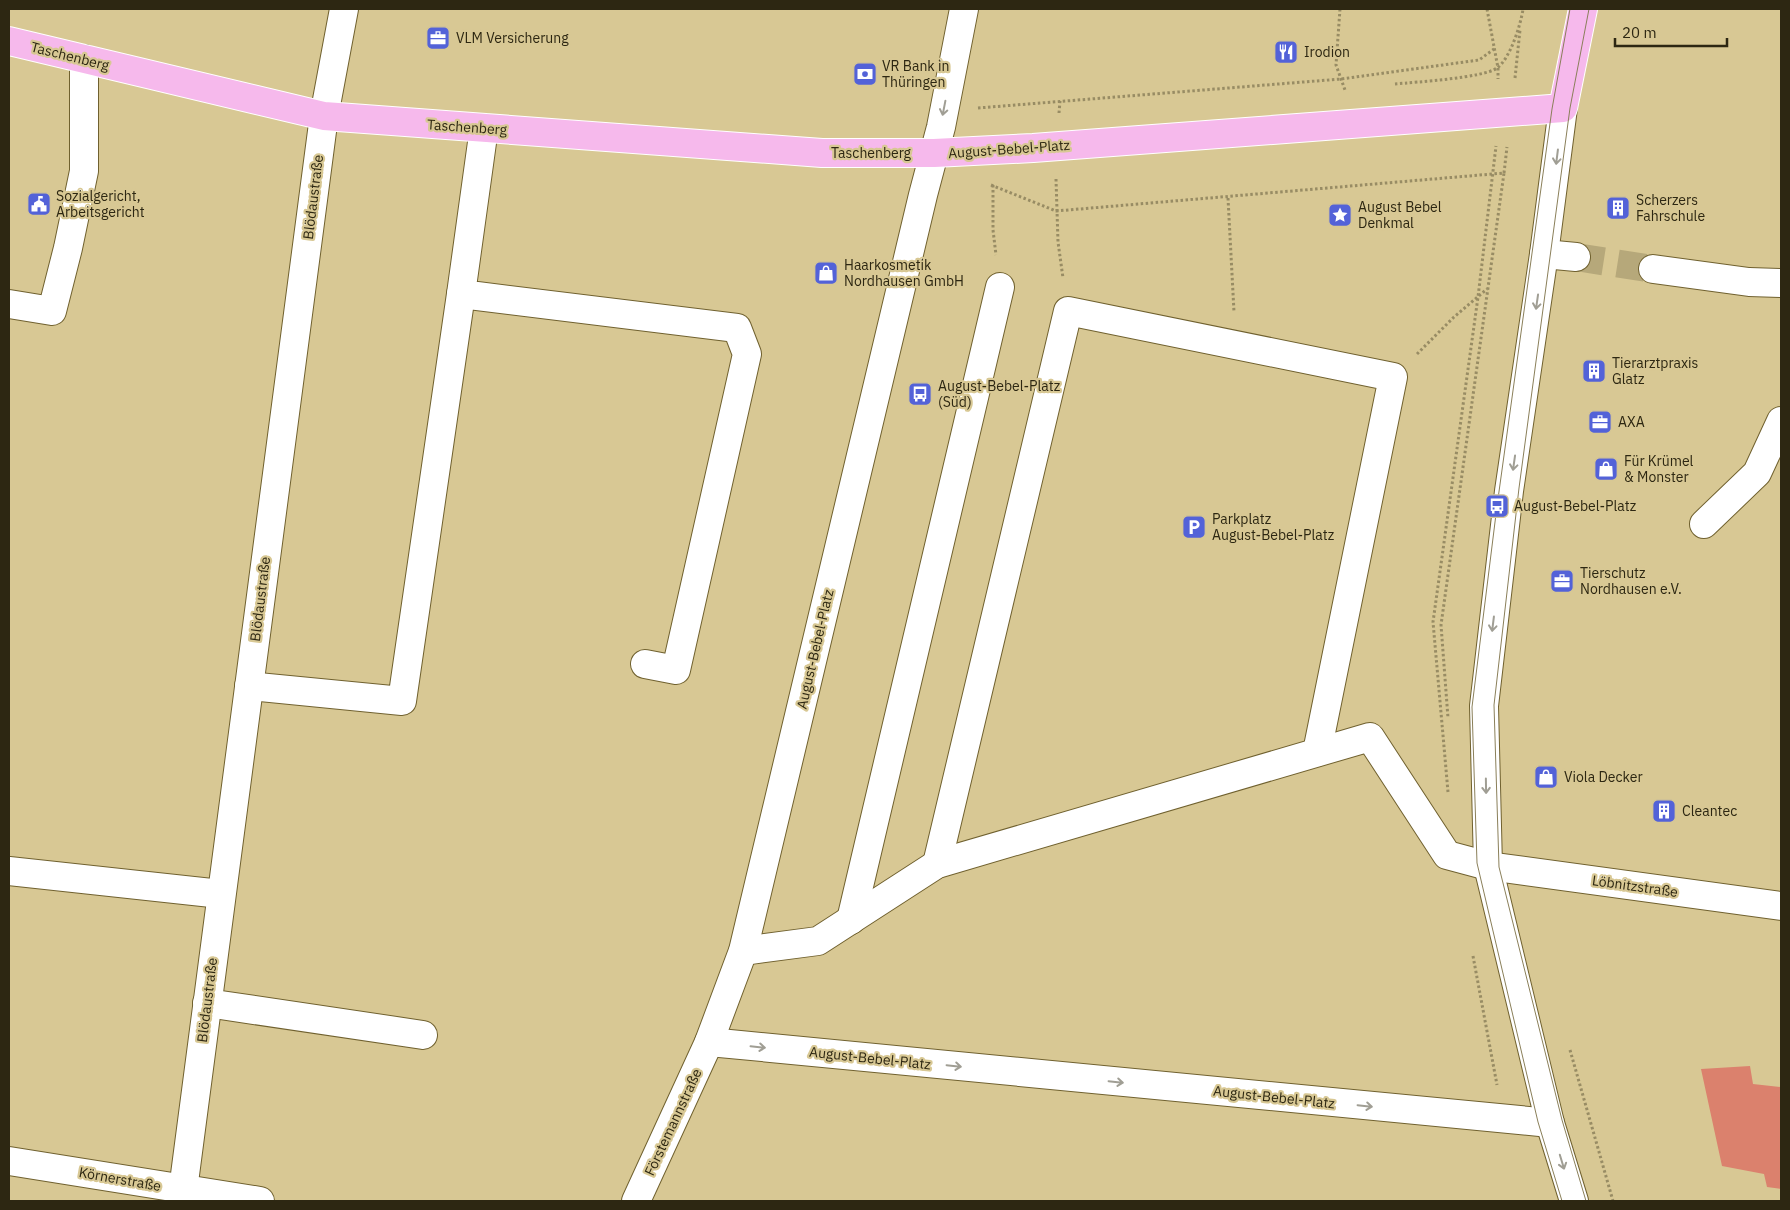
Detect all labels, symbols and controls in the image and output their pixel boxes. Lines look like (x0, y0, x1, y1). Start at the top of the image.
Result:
scale bar (1615, 15, 1728, 47)
text: 20 m (1622, 23, 1657, 42)
office icon: VLM Versicherung (425, 25, 451, 51)
place label: VLM Versicherung (456, 29, 569, 47)
street label: Taschenberg (29, 38, 112, 75)
restaurant icon: Irodion (1273, 39, 1299, 65)
place label: Irodion (1304, 43, 1350, 61)
place label: VR Bank in Thüringen (882, 57, 950, 91)
bank icon: VR Bank in Thüringen (852, 61, 878, 87)
one-way arrow (939, 100, 949, 116)
street label: Taschenberg (426, 115, 508, 139)
street label: August-Bebel-Platz (947, 136, 1071, 162)
street label: Taschenberg (831, 144, 912, 162)
one-way arrow (1552, 148, 1562, 164)
street label: Blödaustraße (299, 153, 327, 240)
place label: Sozialgericht, Arbeitsgericht (56, 187, 145, 221)
public building icon: Sozialgericht, Arbeitsgericht (26, 191, 52, 217)
place label: Scherzers Fahrschule (1636, 191, 1705, 225)
building icon: Scherzers Fahrschule (1605, 195, 1631, 221)
place label: August Bebel Denkmal (1358, 198, 1442, 232)
place icon: August Bebel Denkmal (1327, 202, 1353, 228)
place label: Haarkosmetik Nordhausen GmbH (844, 256, 964, 290)
shop icon: Haarkosmetik Nordhausen GmbH (813, 260, 839, 286)
one-way arrow (1532, 294, 1542, 310)
place label: Tierarztpraxis Glatz (1612, 354, 1699, 388)
building icon: Tierarztpraxis Glatz (1581, 358, 1607, 384)
place label: August-Bebel-Platz (Süd) (938, 377, 1061, 411)
bus stop icon: August-Bebel-Platz (Süd) (907, 381, 933, 407)
office icon: AXA (1587, 409, 1613, 435)
place label: AXA (1618, 413, 1645, 431)
place label: Für Krümel & Monster (1624, 452, 1694, 486)
one-way arrow (1508, 454, 1518, 470)
shop icon: Für Krümel & Monster (1593, 456, 1619, 482)
bus stop icon: August-Bebel-Platz (1484, 493, 1510, 519)
place label: August-Bebel-Platz (1514, 497, 1637, 515)
place label: Parkplatz August-Bebel-Platz (1212, 510, 1335, 544)
parking icon: Parkplatz August-Bebel-Platz (1181, 514, 1207, 540)
street label: Blödaustraße (246, 555, 274, 642)
place label: Tierschutz Nordhausen e.V. (1580, 564, 1682, 598)
office icon: Tierschutz Nordhausen e.V. (1549, 568, 1575, 594)
street label: August-Bebel-Platz (792, 587, 838, 711)
one-way arrow (1488, 616, 1498, 632)
shop icon: Viola Decker (1533, 764, 1559, 790)
place label: Viola Decker (1564, 768, 1643, 786)
one-way arrow (1481, 778, 1490, 794)
building icon: Cleantec (1651, 798, 1677, 824)
place label: Cleantec (1682, 802, 1737, 820)
street label: Löbnitzstraße (1591, 871, 1679, 901)
street label: Blödaustraße (193, 956, 221, 1043)
one-way arrow (750, 1042, 766, 1052)
street label: August-Bebel-Platz (808, 1043, 932, 1073)
one-way arrow (946, 1061, 962, 1071)
street label: Förstemannstraße (640, 1065, 706, 1178)
one-way arrow (1108, 1077, 1124, 1087)
street label: August-Bebel-Platz (1212, 1082, 1336, 1112)
one-way arrow (1357, 1101, 1373, 1111)
one-way arrow (1558, 1154, 1567, 1169)
street label: Körnerstraße (78, 1163, 163, 1195)

